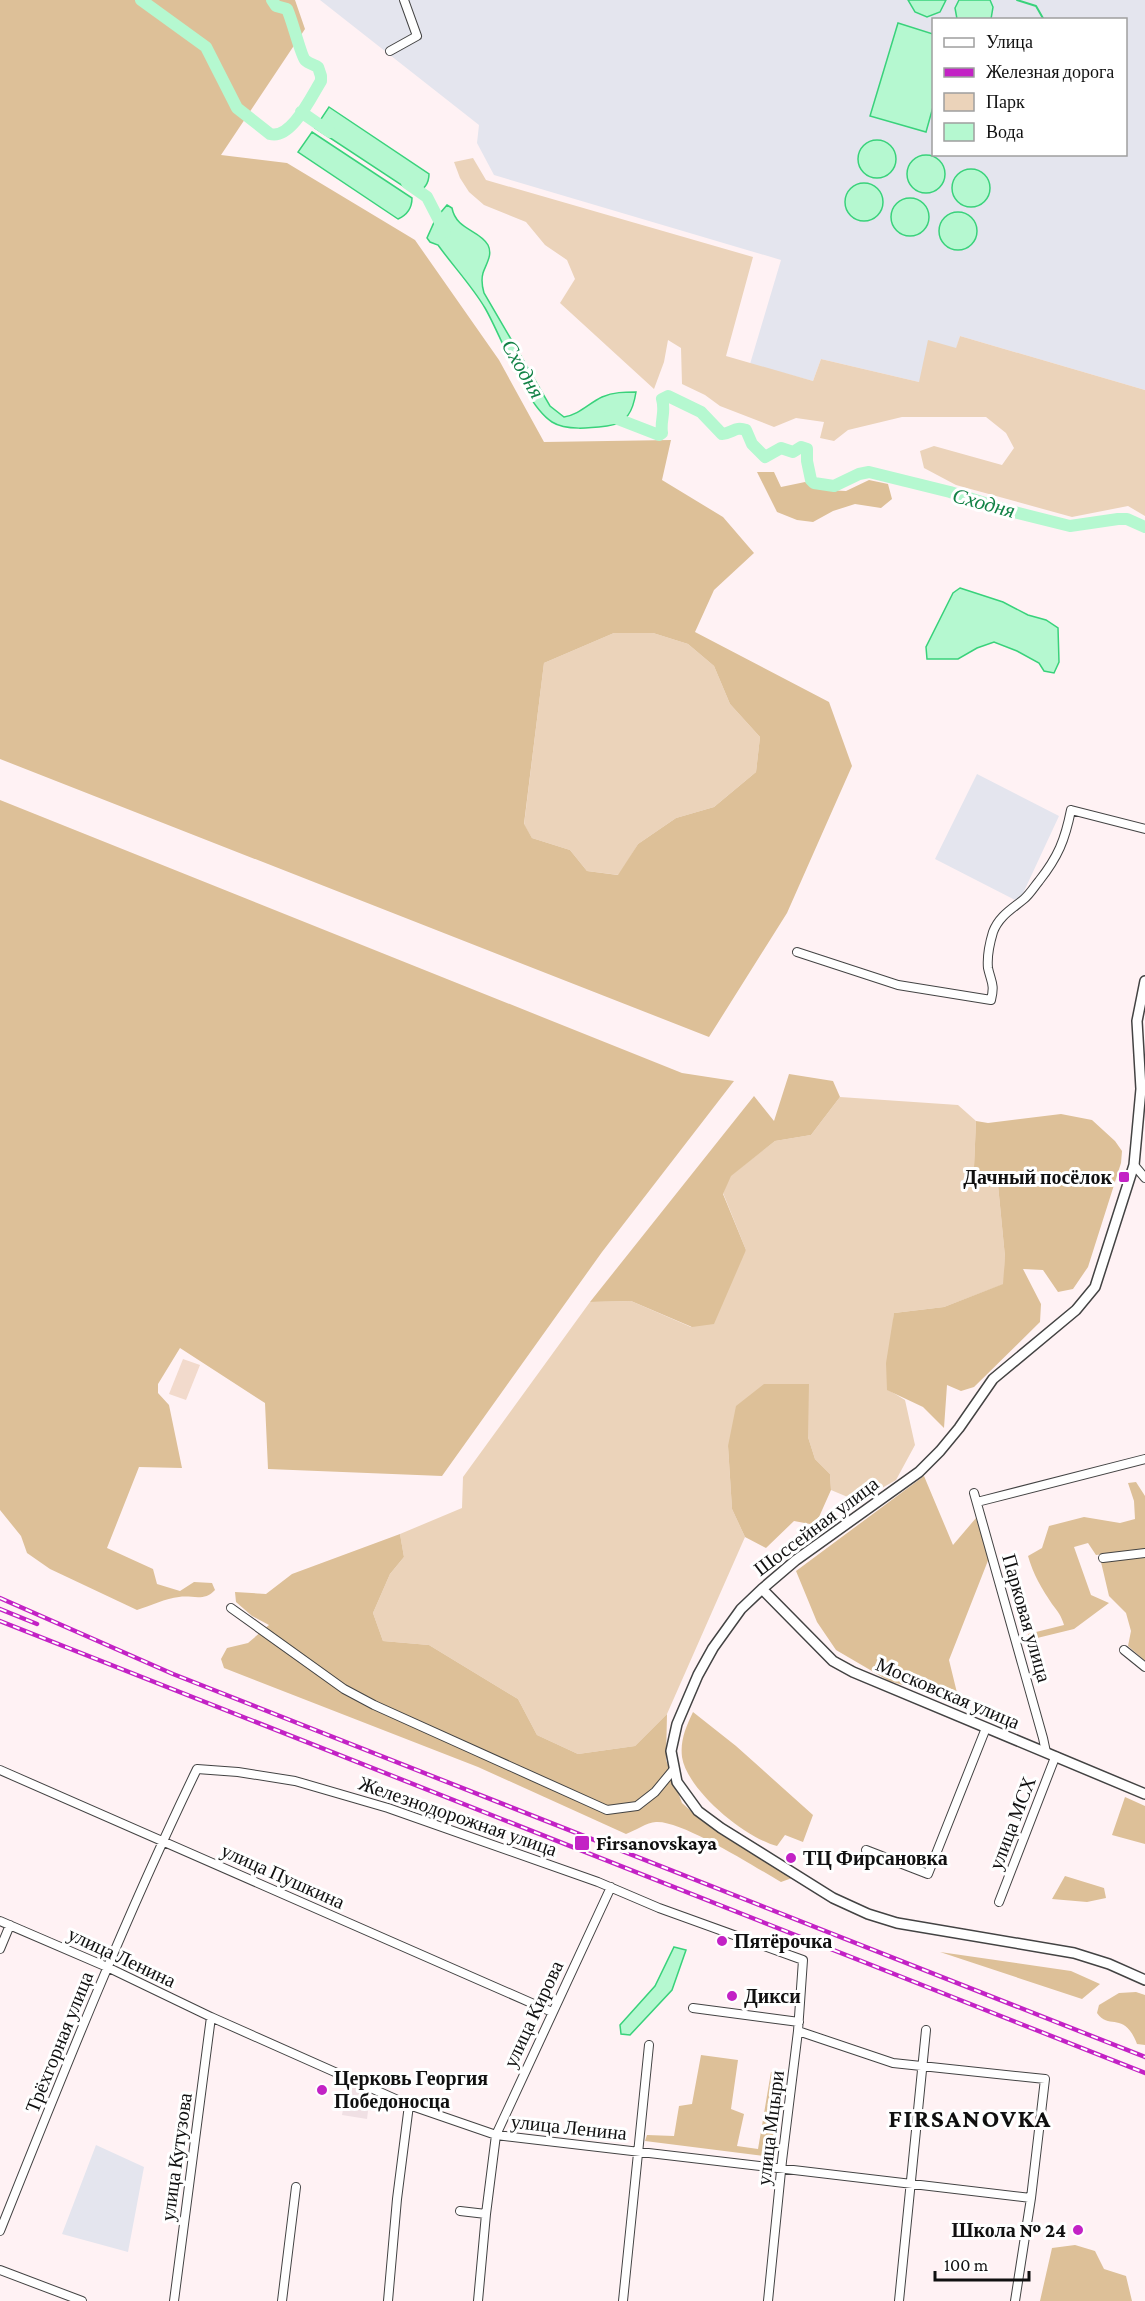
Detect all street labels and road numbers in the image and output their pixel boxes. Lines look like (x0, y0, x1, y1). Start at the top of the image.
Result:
street label: Шоссейная улица (749, 1472, 883, 1581)
street label: Парковая улица (997, 1551, 1056, 1685)
street label: Московская улица (872, 1653, 1023, 1734)
street label: Железнодорожная улица (356, 1772, 560, 1861)
street label: улица МСХ (984, 1773, 1041, 1873)
street label: улица Пушкина (217, 1839, 348, 1914)
street label: улица Ленина (64, 1922, 180, 1993)
street label: улица Кирова (499, 1957, 568, 2071)
street label: Трёхгорная улица (21, 1968, 98, 2116)
street label: улица Мцыри (752, 2069, 789, 2187)
street label: улица Кутузова (156, 2091, 197, 2223)
street label: улица Ленина (510, 2110, 628, 2145)

